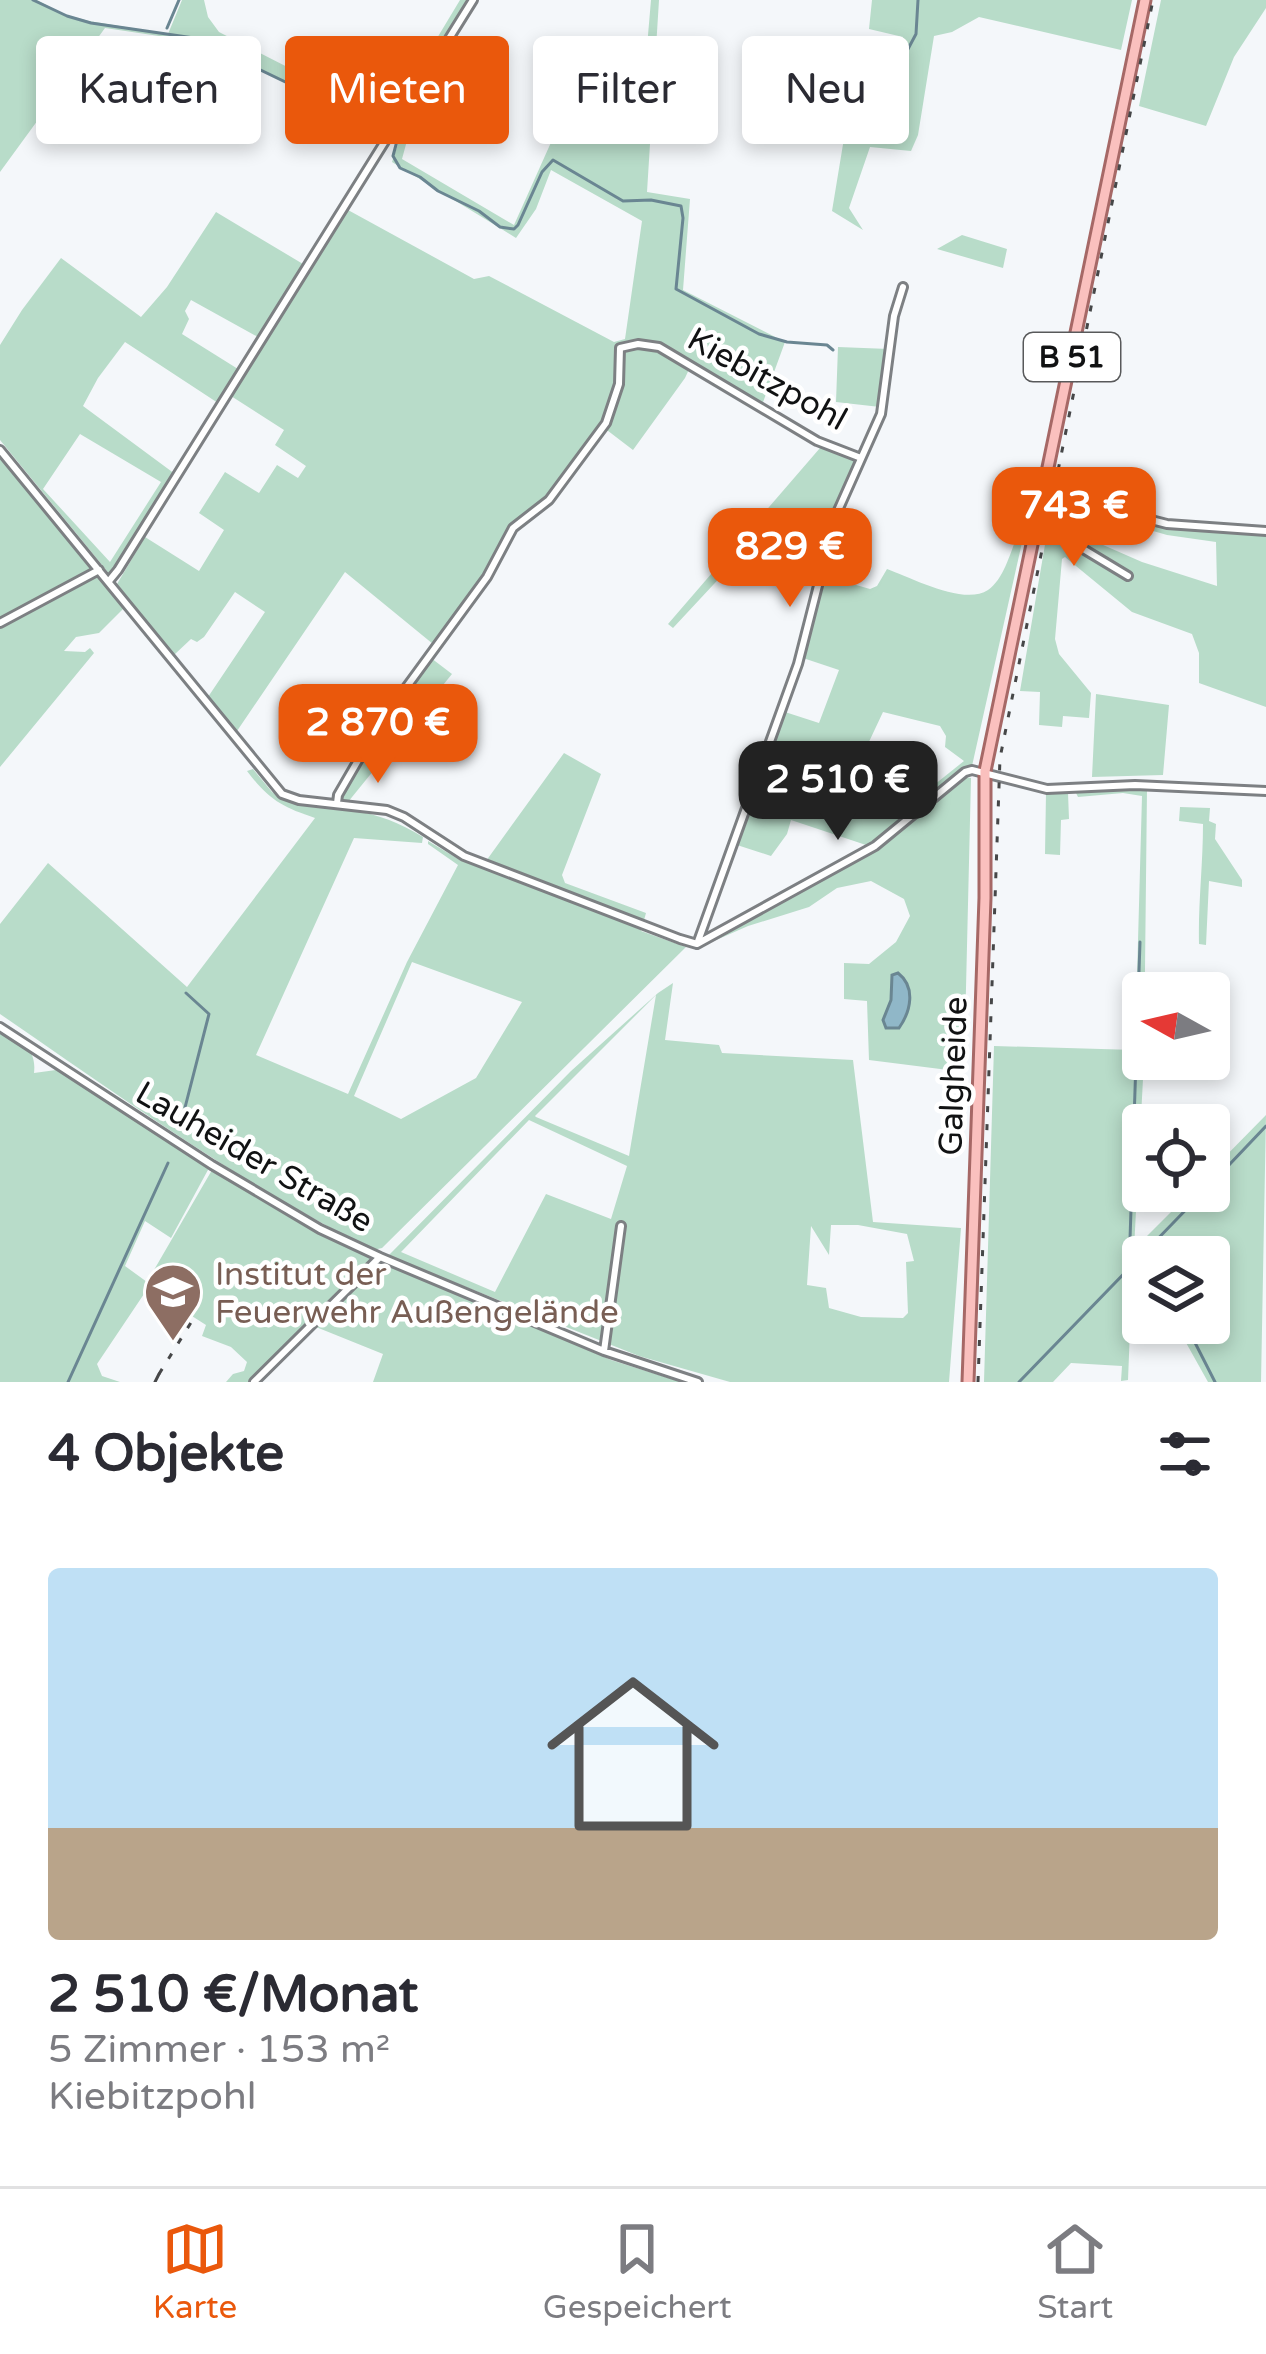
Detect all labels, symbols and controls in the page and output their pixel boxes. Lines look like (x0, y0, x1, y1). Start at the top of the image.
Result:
chip: Kaufen (36, 36, 261, 144)
chip: Mieten (285, 36, 509, 144)
chip: Filter (533, 36, 718, 144)
chip: Neu (742, 36, 909, 144)
street label: Kiebitzpohl (681, 320, 854, 439)
road number: B 51 (1024, 333, 1120, 381)
pin: 743 € (990, 467, 1158, 569)
text: 743 € (1019, 482, 1129, 529)
pin: 829 € (706, 508, 874, 610)
text: 829 € (735, 523, 845, 570)
pin: 2 870 € (267, 684, 489, 786)
text: 2 870 € (306, 699, 450, 746)
pin: 2 510 € (727, 741, 949, 843)
text: 2 510 € (766, 756, 910, 803)
north arrow (1122, 972, 1230, 1080)
map controls (1122, 972, 1230, 1344)
street label: Galgheide (931, 996, 976, 1156)
street label: Lauheider Straße (129, 1074, 380, 1241)
button: locate (1122, 1104, 1230, 1212)
button: layers (1122, 1236, 1230, 1344)
place label: Institut der Feuerwehr Außengelände (215, 1255, 619, 1332)
school or university icon: Institut der Feuerwehr Außengelände (142, 1261, 204, 1343)
icon: filters (1152, 1421, 1218, 1487)
text: 4 Objekte (48, 1423, 284, 1485)
icon: home (525, 1646, 741, 1862)
text: 2 510 €/Monat (48, 1964, 418, 2026)
text: 5 Zimmer · 153 m² (48, 2026, 390, 2073)
text: Kiebitzpohl (48, 2073, 256, 2120)
tab: Karte (153, 2216, 237, 2327)
tab: Gespeichert (543, 2216, 732, 2327)
tab: Start (1037, 2216, 1113, 2327)

